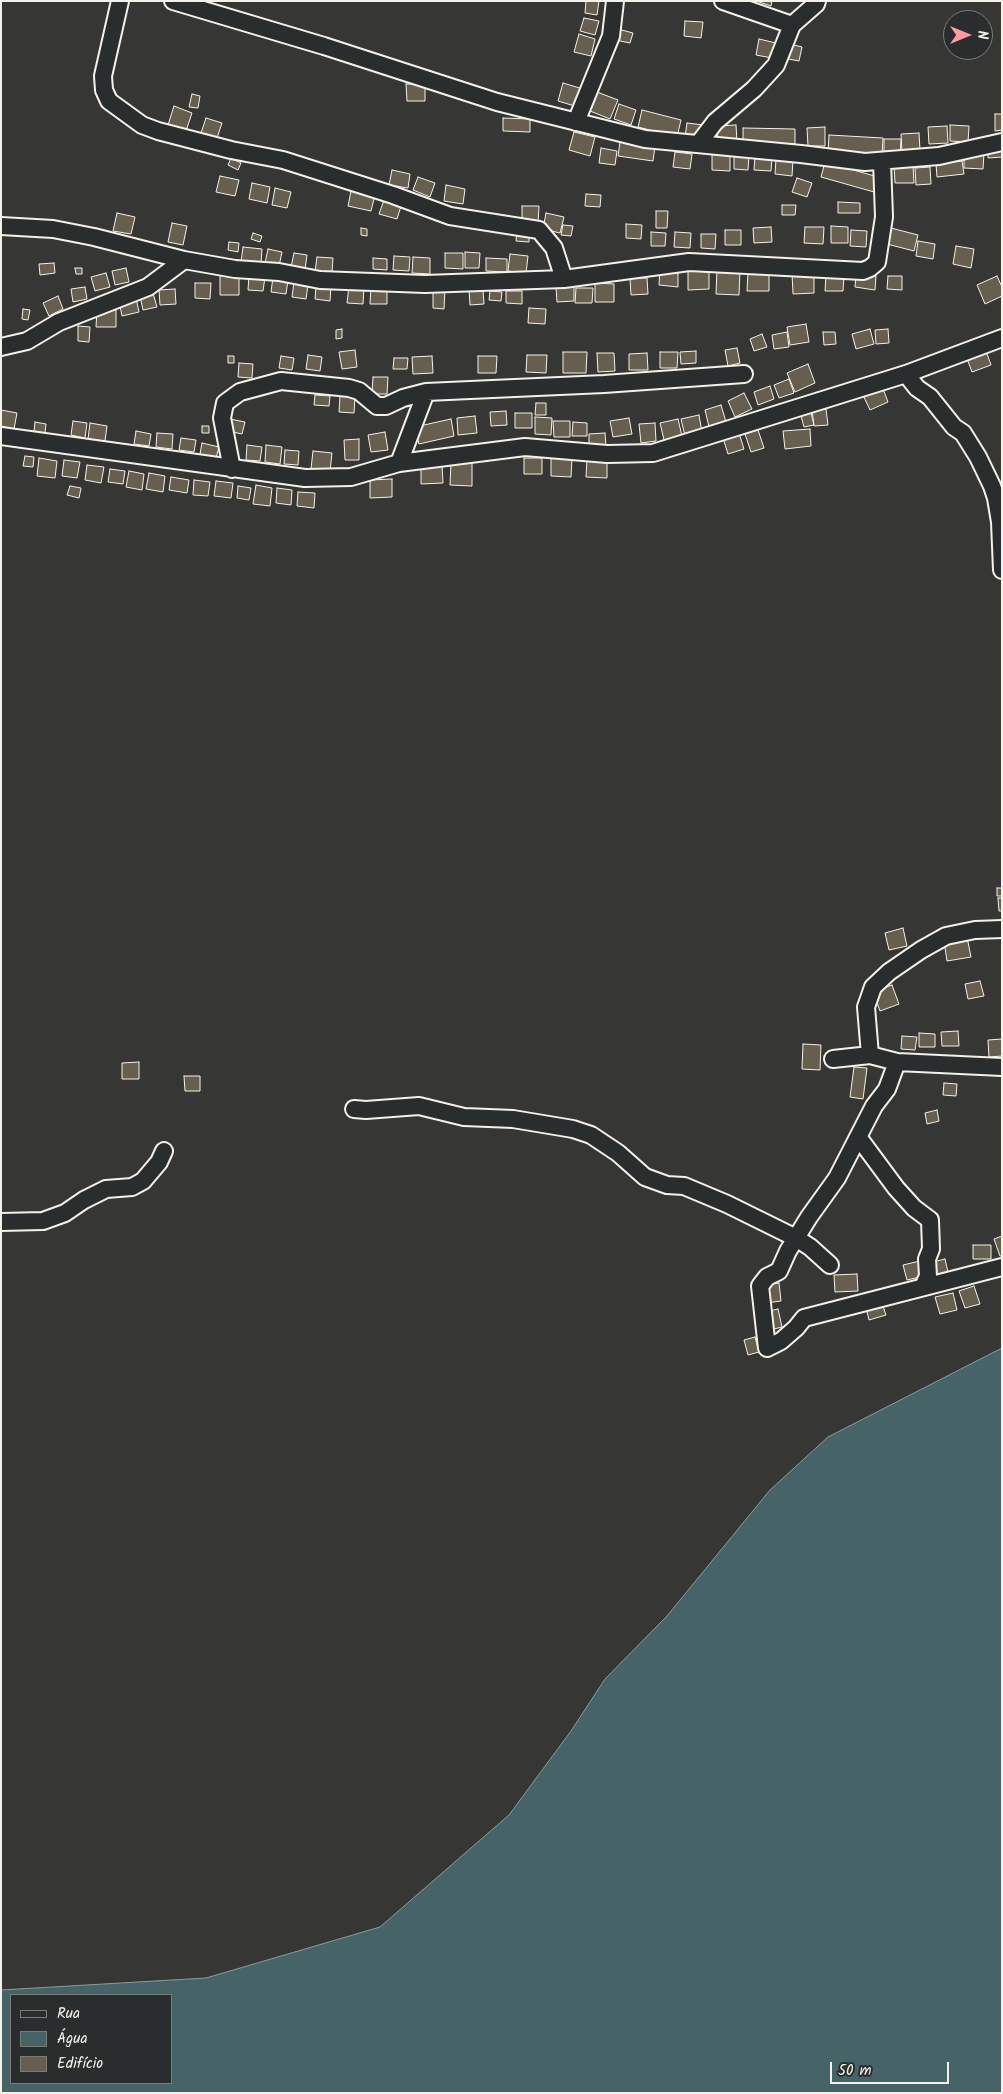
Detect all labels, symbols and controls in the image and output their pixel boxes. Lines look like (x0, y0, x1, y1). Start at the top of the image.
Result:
north arrow (943, 10, 993, 60)
text: N (971, 31, 993, 39)
legend (10, 1994, 172, 2084)
text: Rua (57, 2002, 80, 2026)
text: Água (57, 2027, 88, 2051)
text: Edifício (57, 2052, 103, 2076)
scale bar (833, 2052, 952, 2084)
text: 50 m (838, 2059, 872, 2083)

